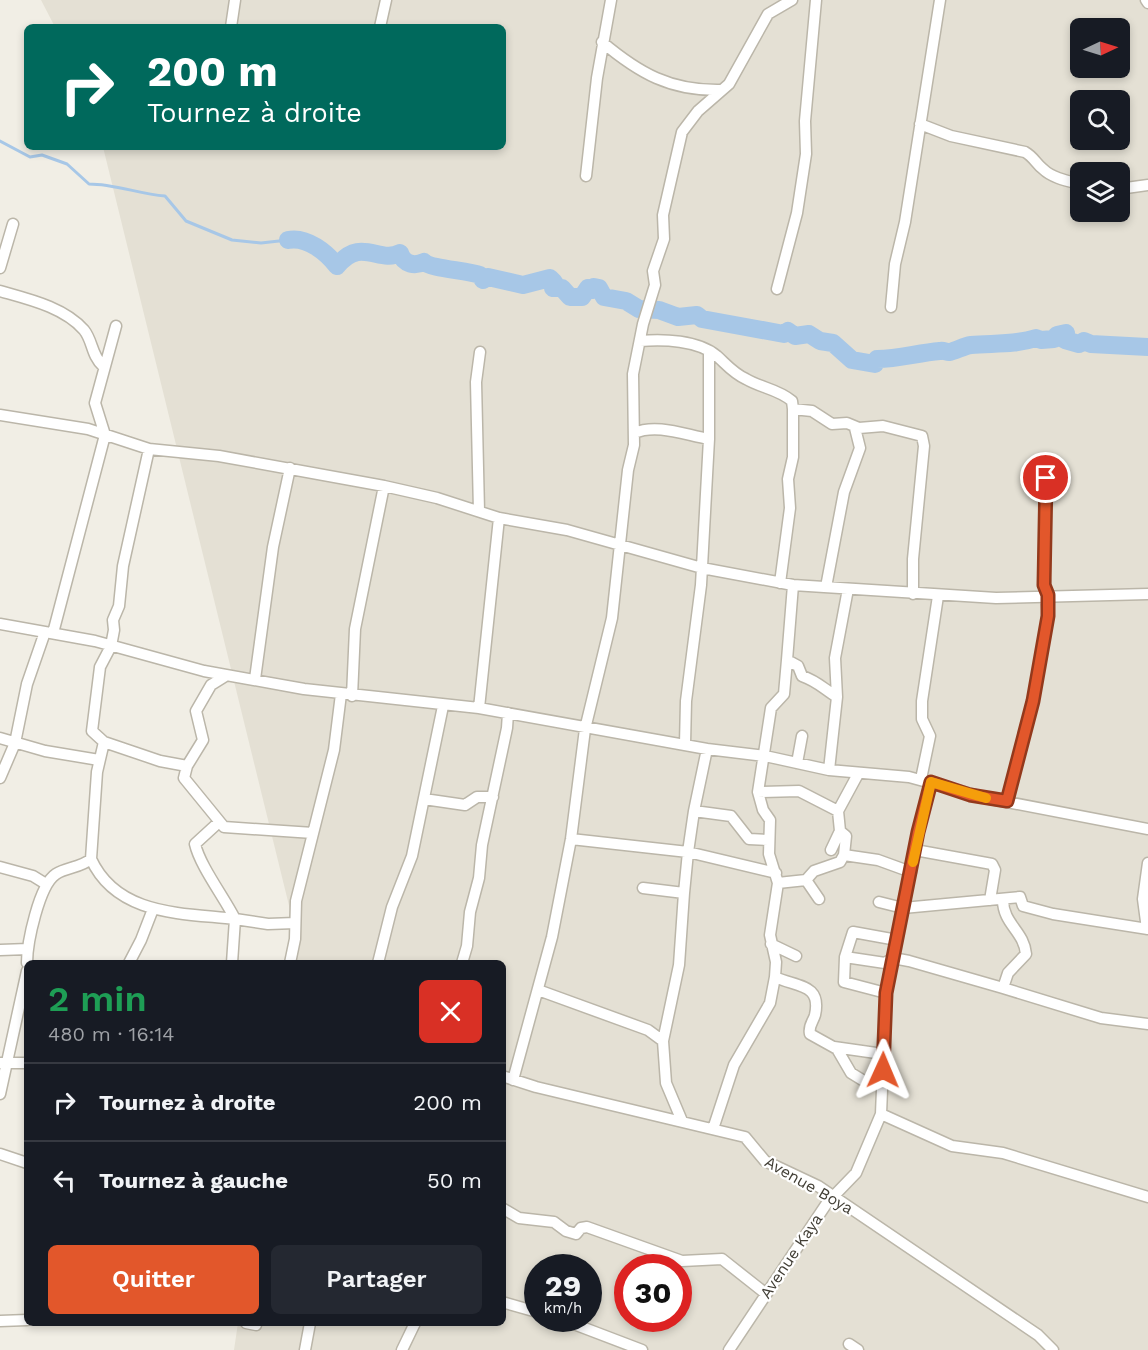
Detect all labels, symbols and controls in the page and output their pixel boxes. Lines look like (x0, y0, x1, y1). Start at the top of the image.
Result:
north arrow (1070, 18, 1130, 78)
map controls (1070, 18, 1130, 222)
text: 200 m (147, 47, 278, 96)
icon: right (48, 48, 126, 126)
button: search (1070, 90, 1130, 150)
text: Tournez à droite (147, 97, 362, 129)
button: layers (1070, 162, 1130, 222)
pin (1020, 452, 1071, 503)
icon: arrive (1029, 461, 1062, 494)
text: 2 min (48, 978, 147, 1020)
button: close (419, 980, 482, 1043)
text: 480 m · 16:14 (48, 1022, 175, 1046)
position arrow (851, 1038, 915, 1102)
icon: right (48, 1086, 81, 1119)
text: Tournez à droite (99, 1090, 276, 1115)
text: 200 m (413, 1090, 482, 1115)
street label: Avenue Boya (761, 1152, 857, 1218)
icon: left (48, 1164, 81, 1197)
text: Tournez à gauche (99, 1168, 288, 1193)
text: 50 m (427, 1168, 482, 1193)
street label: Avenue Kaya (756, 1210, 826, 1302)
button: Quitter (48, 1245, 259, 1314)
button: Partager (271, 1245, 482, 1314)
speed limit sign: 30 (614, 1254, 692, 1332)
text: 29 (545, 1268, 581, 1303)
text: km/h (544, 1299, 582, 1317)

